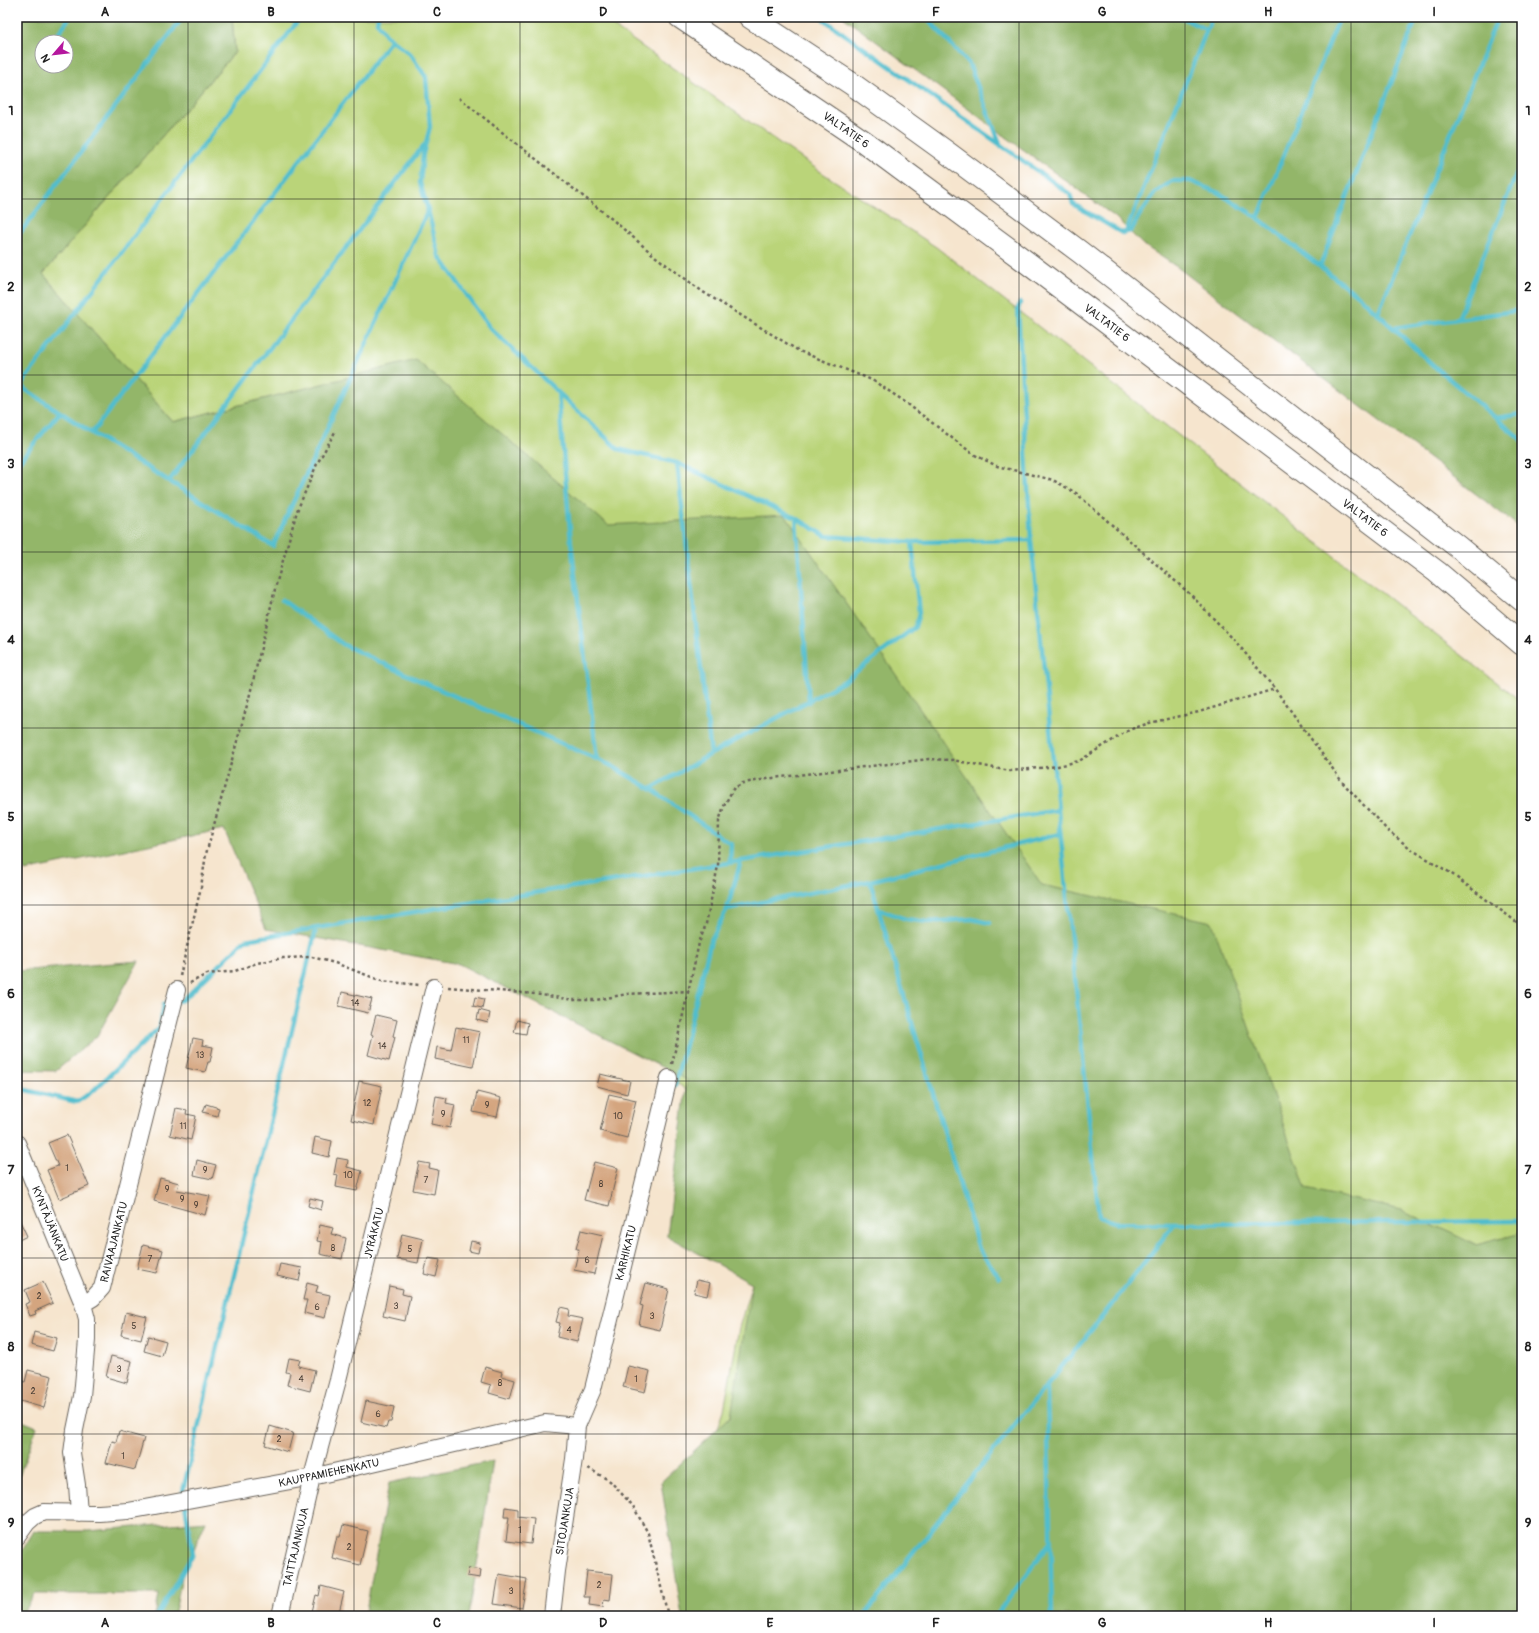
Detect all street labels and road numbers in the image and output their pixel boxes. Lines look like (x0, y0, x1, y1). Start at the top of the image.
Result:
street label: VALTATIE 6 (820, 109, 872, 151)
street label: VALTATIE 6 (1082, 302, 1132, 344)
street label: VALTATIE 6 (1340, 497, 1390, 539)
street label: KYNTÄJÄNKATU (29, 1184, 71, 1264)
street label: RAIVAAJANKATU (98, 1200, 130, 1284)
street label: JYRÄKATU (361, 1206, 387, 1260)
street label: KARHIKATU (613, 1224, 639, 1282)
street label: KAUPPAMIEHENKATU (278, 1456, 380, 1490)
street label: SITOJANKUJA (553, 1486, 577, 1556)
street label: TAITTAJANKUJA (281, 1506, 311, 1588)

